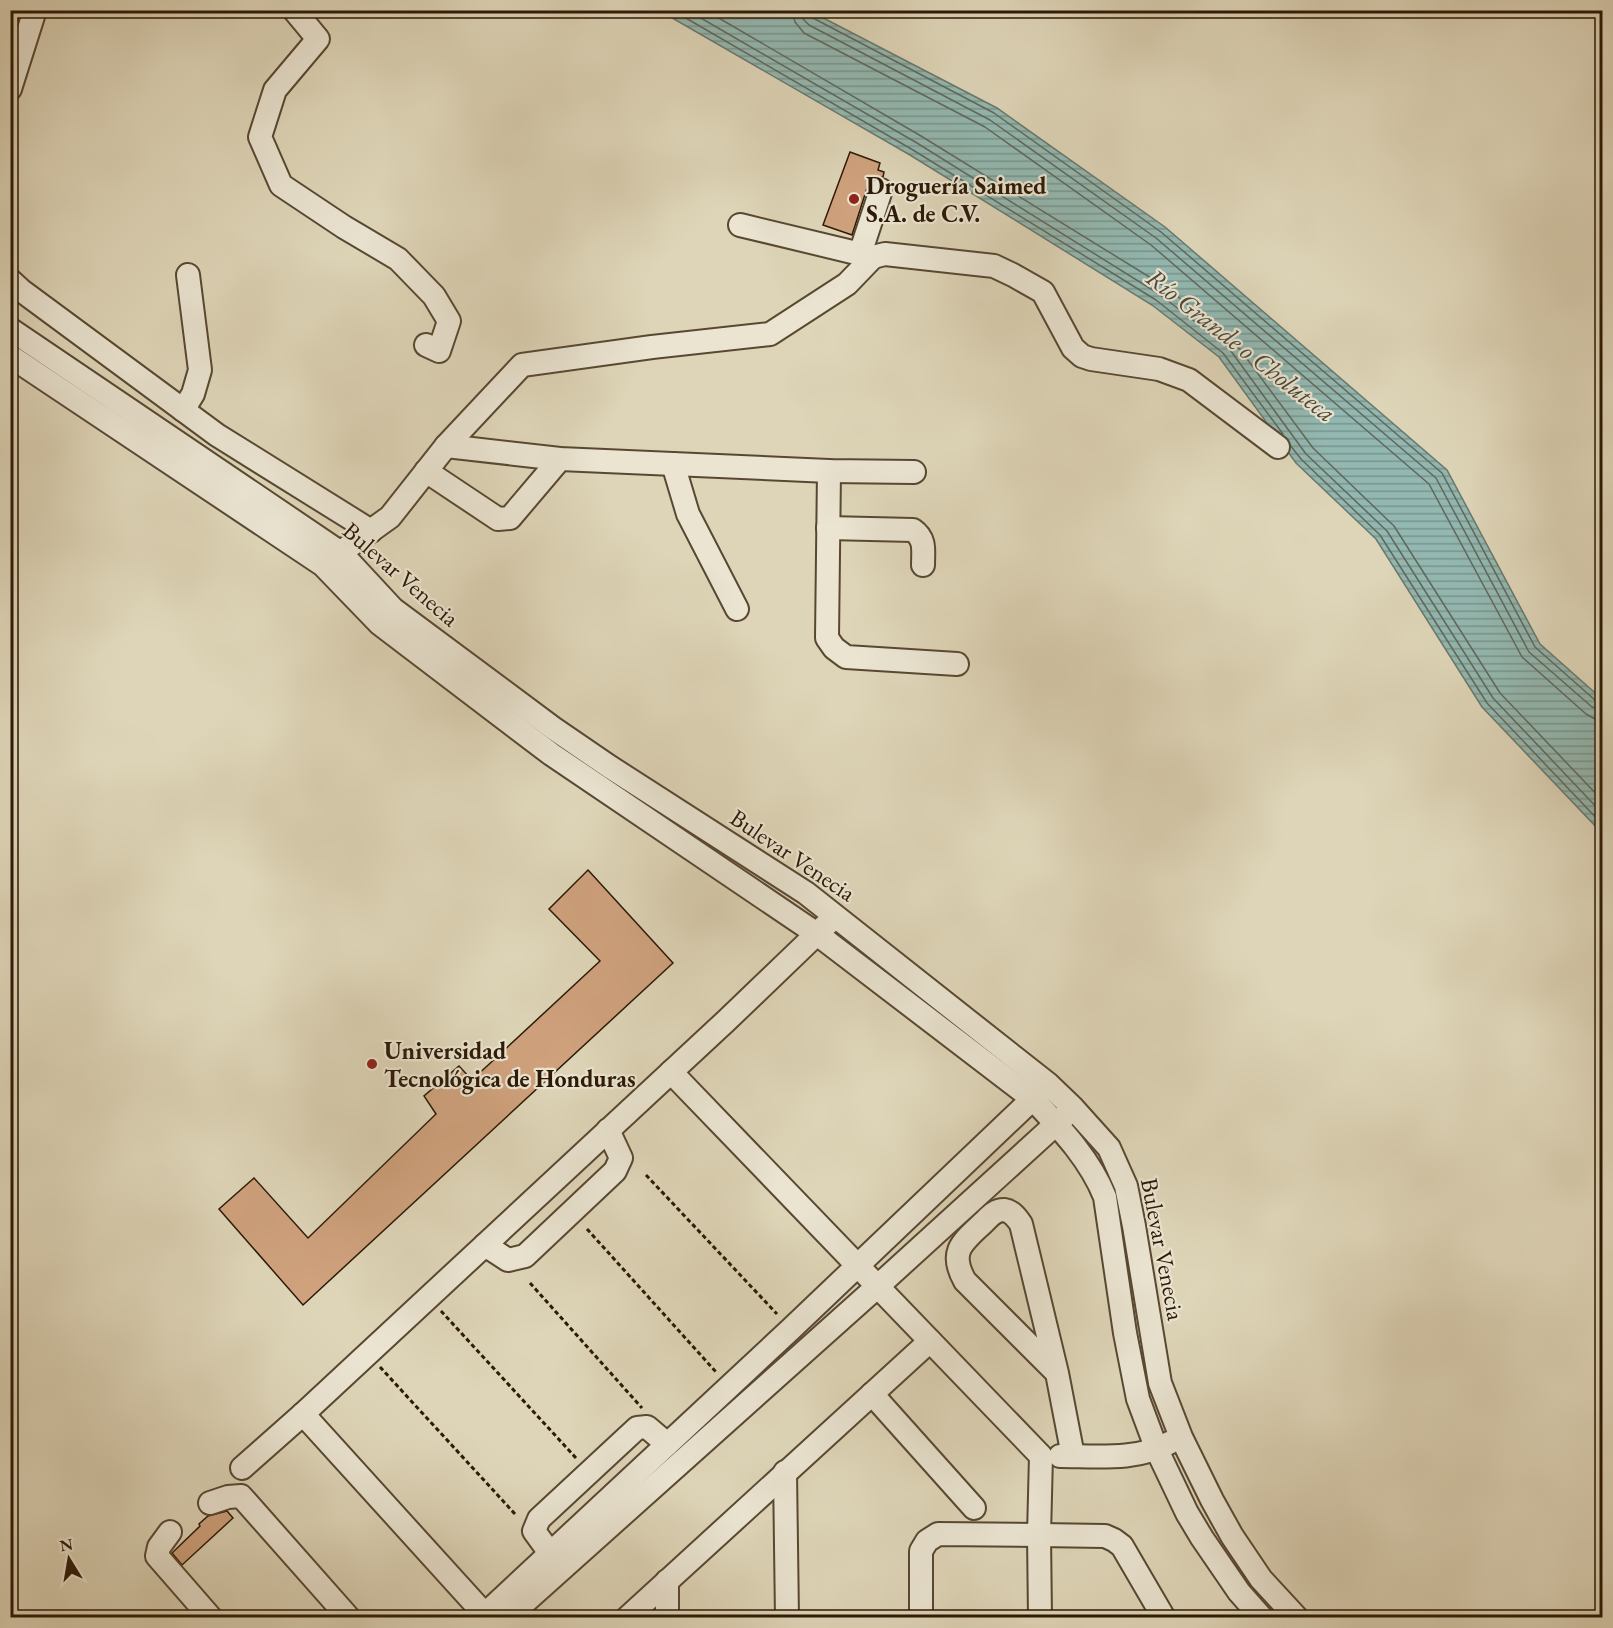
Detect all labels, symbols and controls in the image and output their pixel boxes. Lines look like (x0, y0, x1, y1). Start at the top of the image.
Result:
place label: Droguería Saimed S.A. de C.V. (866, 170, 1047, 229)
marker: Droguería Saimed S.A. de C.V. (847, 192, 861, 206)
water label: Río Grande o Choluteca (1139, 260, 1343, 430)
street label: Bulevar Venecia (336, 515, 466, 633)
street label: Bulevar Venecia (724, 802, 862, 908)
place label: Universidad Tecnológica de Honduras (384, 1035, 636, 1095)
marker: Universidad Tecnológica de Honduras (365, 1057, 379, 1071)
street label: Bulevar Venecia (1134, 1175, 1192, 1323)
north arrow (39, 1529, 99, 1589)
text: N (58, 1533, 75, 1556)

